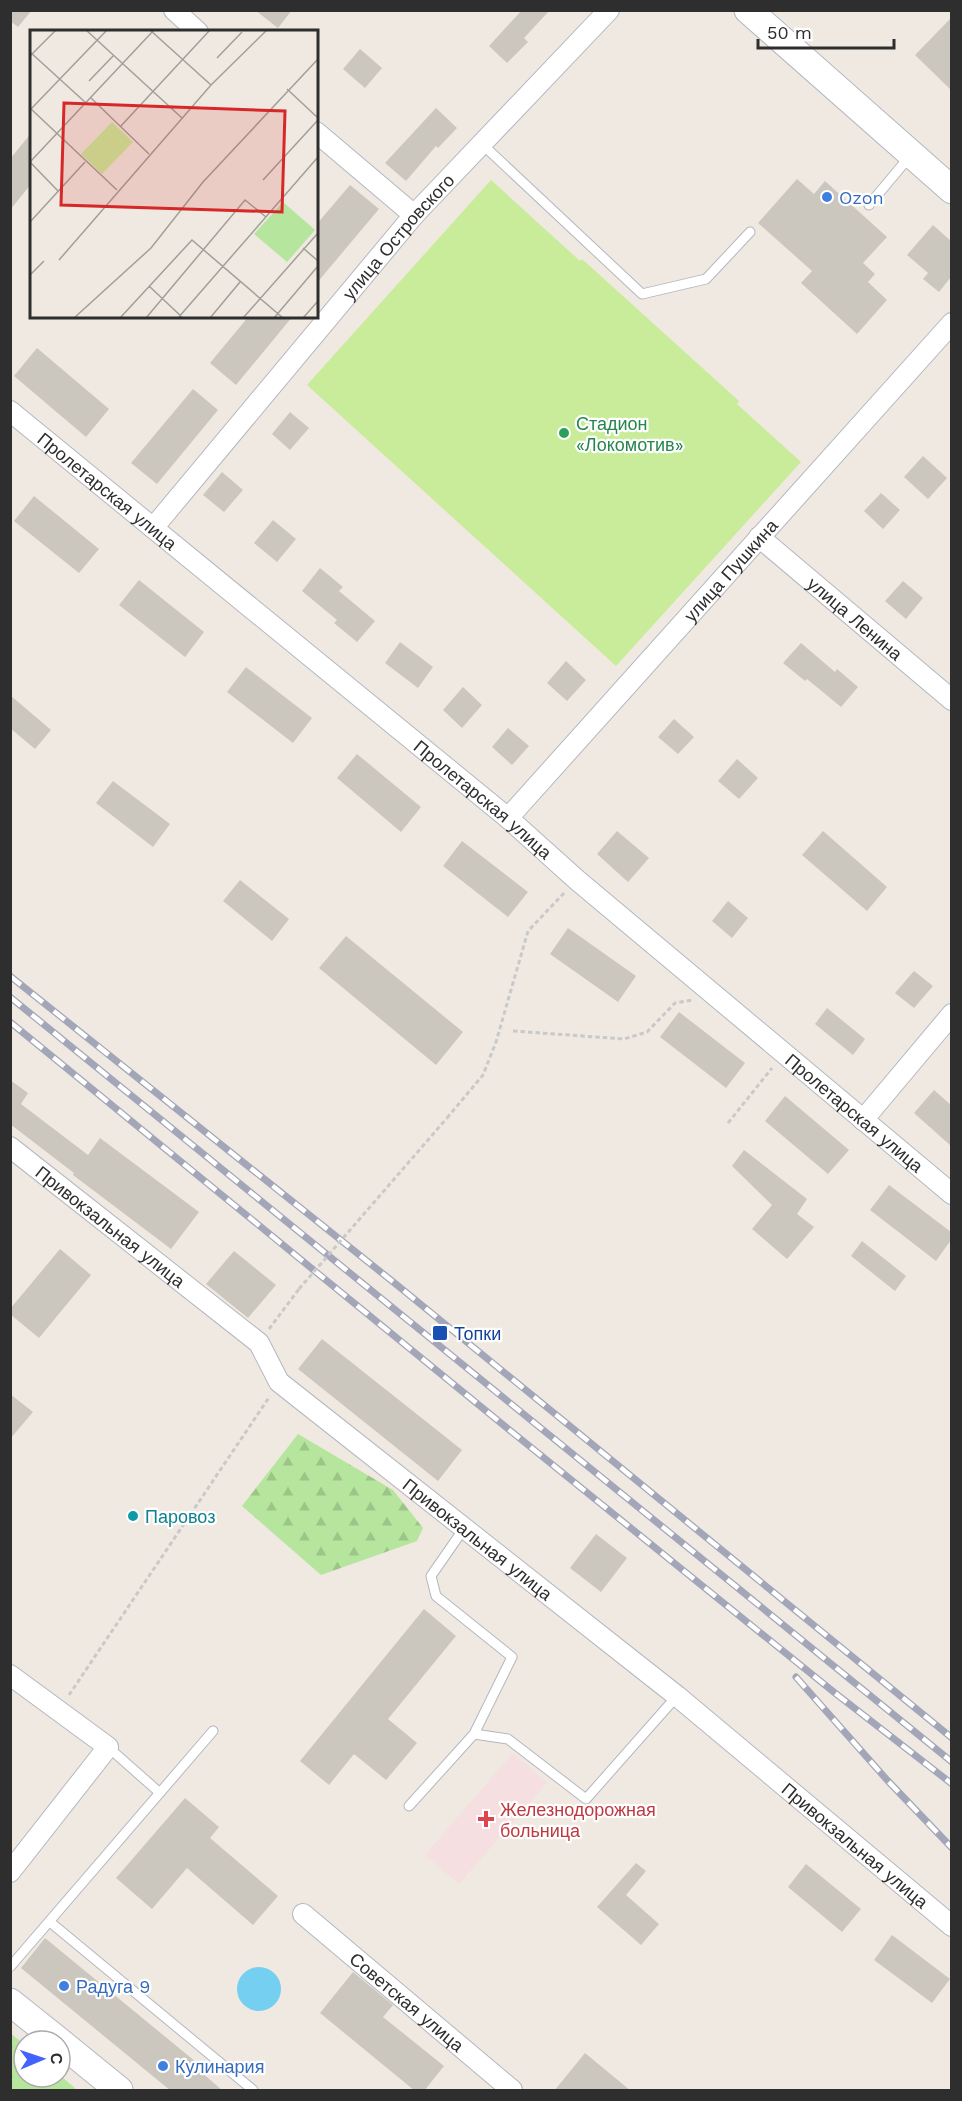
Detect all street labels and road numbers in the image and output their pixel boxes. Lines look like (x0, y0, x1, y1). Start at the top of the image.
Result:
street label: улица Островского (338, 169, 458, 303)
street label: Пролетарская улица (34, 428, 182, 554)
street label: улица Пушкина (679, 514, 782, 625)
street label: улица Ленина (804, 572, 908, 665)
street label: Пролетарская улица (410, 735, 557, 864)
street label: Пролетарская улица (781, 1049, 929, 1177)
street label: Привокзальная улица (32, 1161, 190, 1292)
street label: Привокзальная улица (399, 1474, 557, 1605)
street label: Привокзальная улица (778, 1778, 933, 1913)
street label: Советская улица (346, 1948, 469, 2056)

